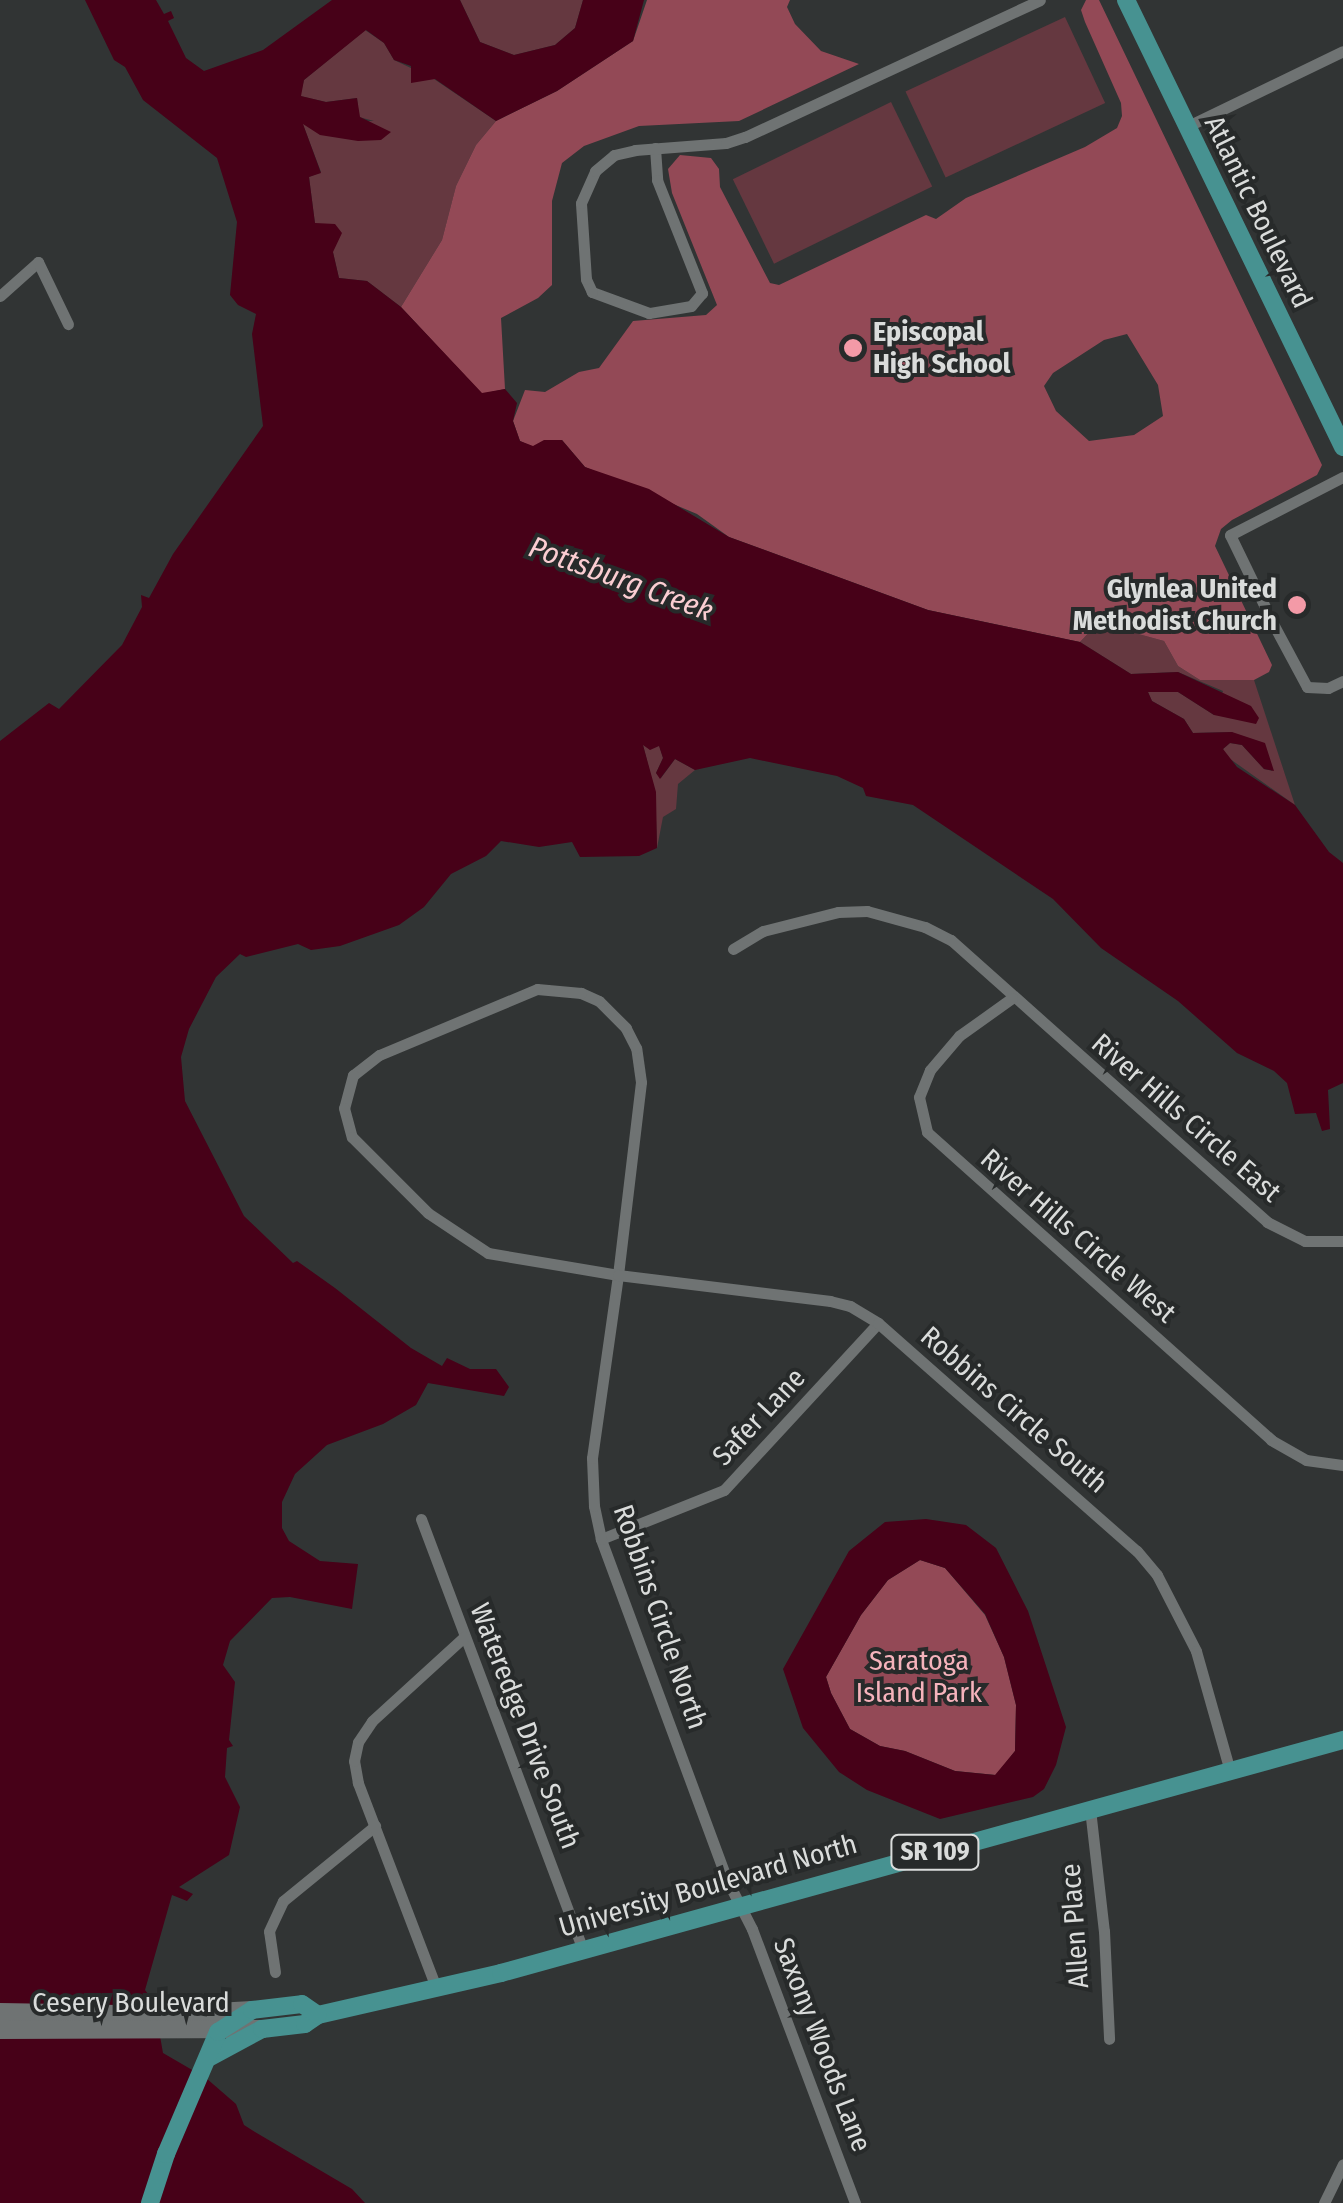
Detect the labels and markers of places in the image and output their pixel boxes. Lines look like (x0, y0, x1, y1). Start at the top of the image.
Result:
place label: Episcopal High School (873, 315, 1010, 381)
marker: Episcopal High School (842, 337, 864, 359)
place label: Glynlea United Methodist Church (1073, 572, 1277, 638)
marker: Glynlea United Methodist Church (1286, 594, 1308, 616)

